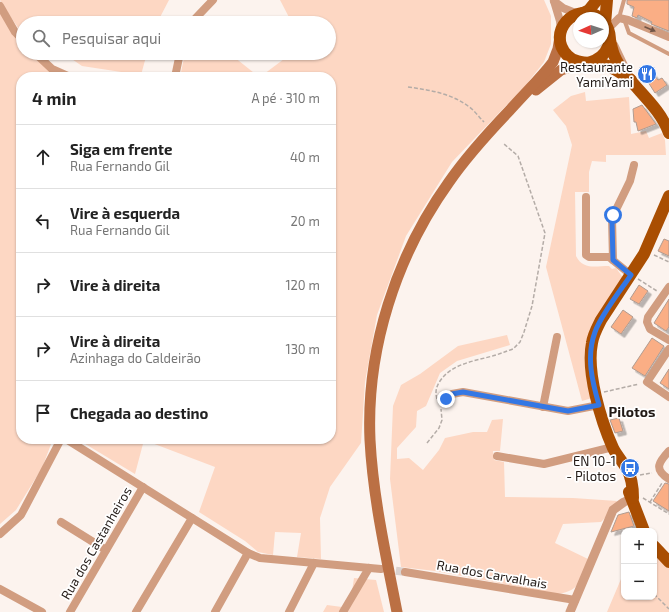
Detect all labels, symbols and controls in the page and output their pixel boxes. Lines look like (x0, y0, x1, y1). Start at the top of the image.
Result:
north arrow (573, 12, 609, 48)
search box (16, 16, 336, 60)
one-way arrow (644, 26, 656, 32)
icon: search (30, 27, 52, 49)
text: Pesquisar aqui (62, 29, 161, 47)
place label: Restaurante YamiYami (560, 59, 633, 90)
restaurant icon: Restaurante YamiYami (636, 63, 658, 85)
text: 4 min (32, 88, 76, 108)
text: A pé · 310 m (251, 90, 320, 106)
text: Siga em frente (70, 140, 172, 158)
icon: ahead (32, 146, 54, 168)
text: 40 m (290, 149, 320, 165)
text: Rua Fernando Gil (70, 158, 170, 174)
text: Vire à esquerda (70, 204, 180, 222)
route start (604, 206, 622, 224)
icon: left (32, 210, 54, 232)
text: 20 m (291, 213, 320, 229)
text: Rua Fernando Gil (70, 222, 170, 238)
icon: right (32, 274, 54, 296)
text: Vire à direita (70, 276, 160, 294)
text: 120 m (285, 277, 320, 293)
text: Vire à direita (70, 332, 160, 350)
icon: right (32, 338, 54, 360)
text: 130 m (285, 341, 320, 357)
text: Azinhaga do Caldeirão (70, 350, 201, 366)
route end (437, 390, 455, 408)
icon: arrive (32, 402, 54, 424)
district label: Pilotos (609, 403, 655, 420)
text: Chegada ao destino (70, 404, 208, 422)
place label: EN 10-1 - Pilotos (566, 453, 616, 484)
bus stop icon: EN 10-1 - Pilotos (619, 457, 641, 479)
street label: Rua dos Castanheiros (57, 484, 135, 602)
map controls (621, 528, 657, 600)
button: + (621, 528, 657, 564)
street label: Rua dos Carvalhais (436, 556, 548, 592)
button: − (621, 564, 657, 600)

